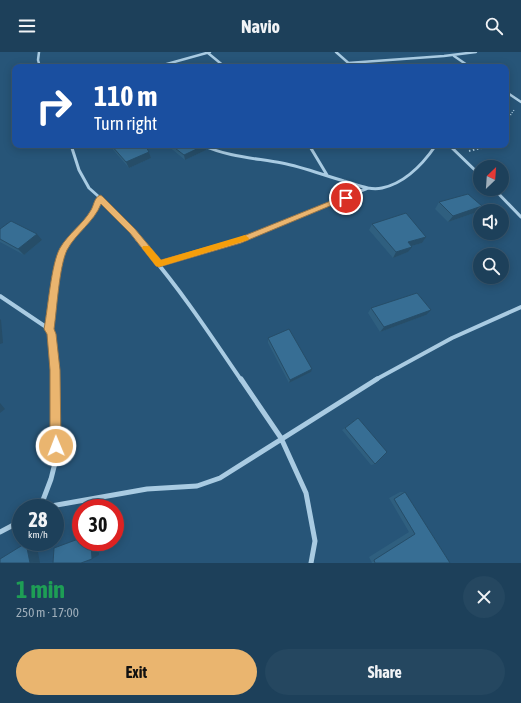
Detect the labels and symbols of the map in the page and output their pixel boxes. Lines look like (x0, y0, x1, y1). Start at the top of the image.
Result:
north arrow (473, 160, 509, 196)
pin (329, 181, 363, 215)
position arrow (35, 425, 77, 467)
speed limit sign: 30 (72, 499, 124, 551)

